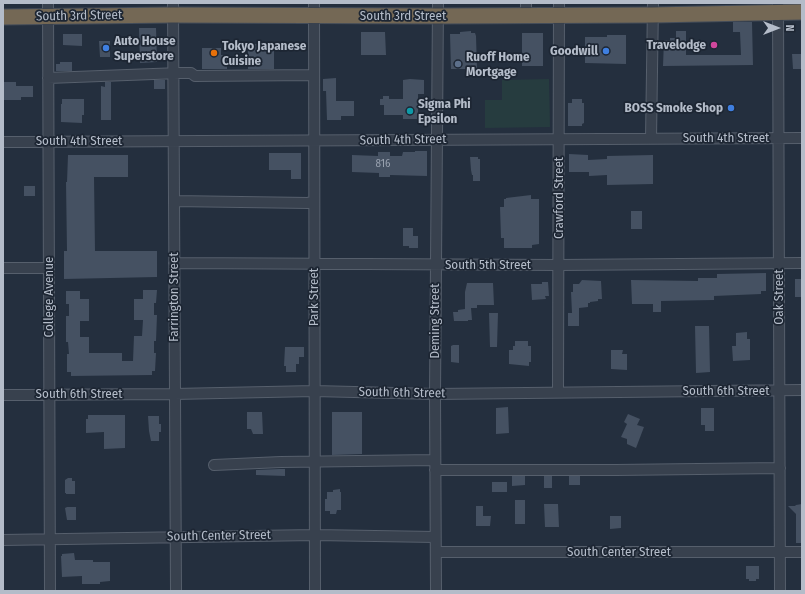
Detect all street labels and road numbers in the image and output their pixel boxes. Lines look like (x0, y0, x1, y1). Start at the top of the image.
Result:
street label: South 3rd Street (36, 7, 122, 25)
street label: South 3rd Street (360, 8, 446, 24)
street label: South 4th Street (683, 130, 769, 146)
street label: South 4th Street (360, 131, 446, 149)
street label: South 4th Street (36, 133, 122, 149)
street label: Crawford Street (551, 157, 567, 239)
street label: Farrington Street (166, 252, 182, 342)
street label: College Avenue (41, 257, 57, 337)
street label: South 5th Street (445, 257, 531, 273)
street label: Park Street (306, 268, 322, 326)
street label: Oak Street (771, 269, 787, 325)
street label: Deming Street (427, 283, 443, 359)
street label: South 6th Street (683, 383, 769, 399)
street label: South 6th Street (358, 384, 446, 402)
street label: South 6th Street (36, 386, 122, 402)
street label: South Center Street (167, 527, 271, 545)
street label: South Center Street (567, 544, 671, 560)

